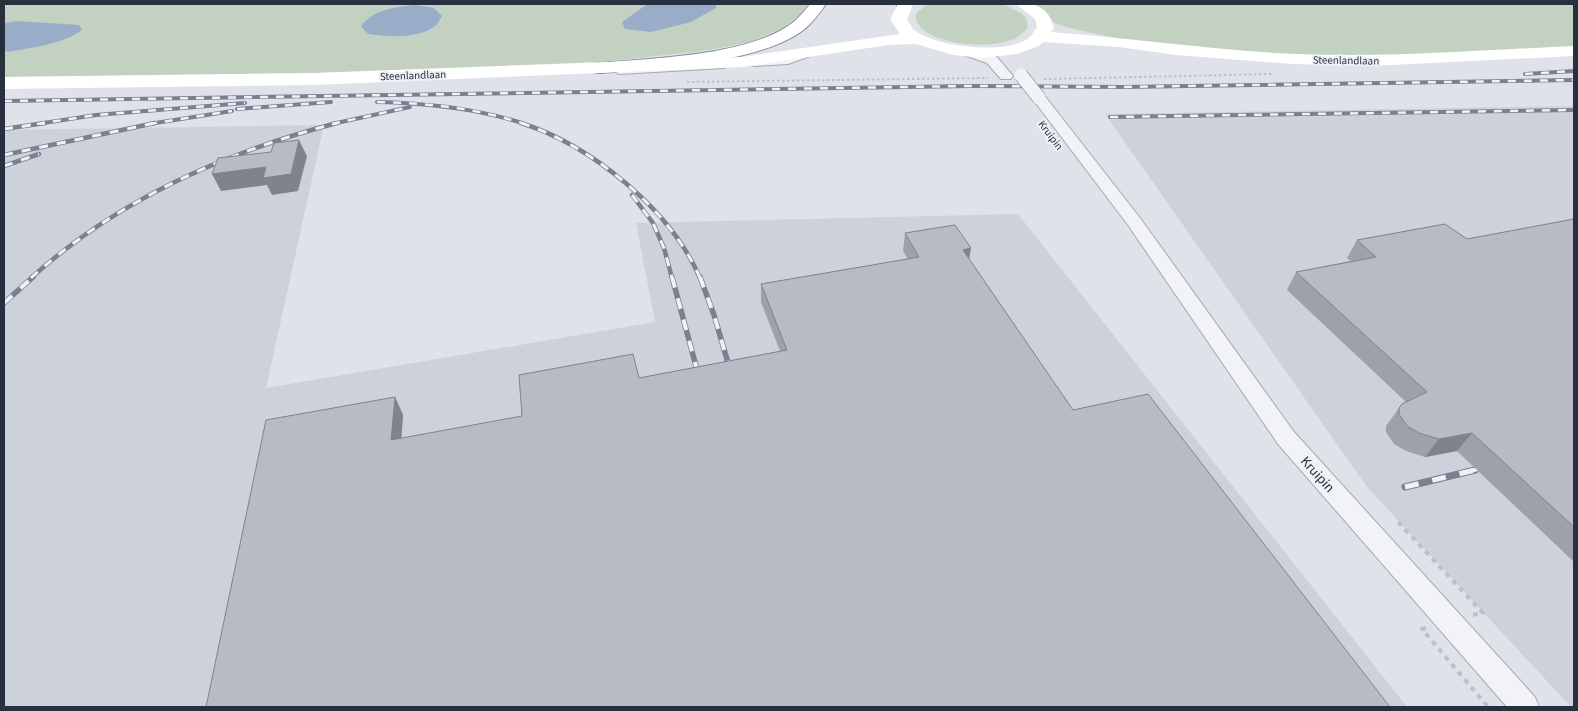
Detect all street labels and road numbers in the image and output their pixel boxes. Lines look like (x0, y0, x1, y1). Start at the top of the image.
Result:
street label: Steenlandlaan (1313, 52, 1379, 69)
street label: Steenlandlaan (380, 67, 447, 84)
street label: Kruipin (1034, 117, 1067, 153)
street label: Kruipin (1295, 452, 1339, 497)

